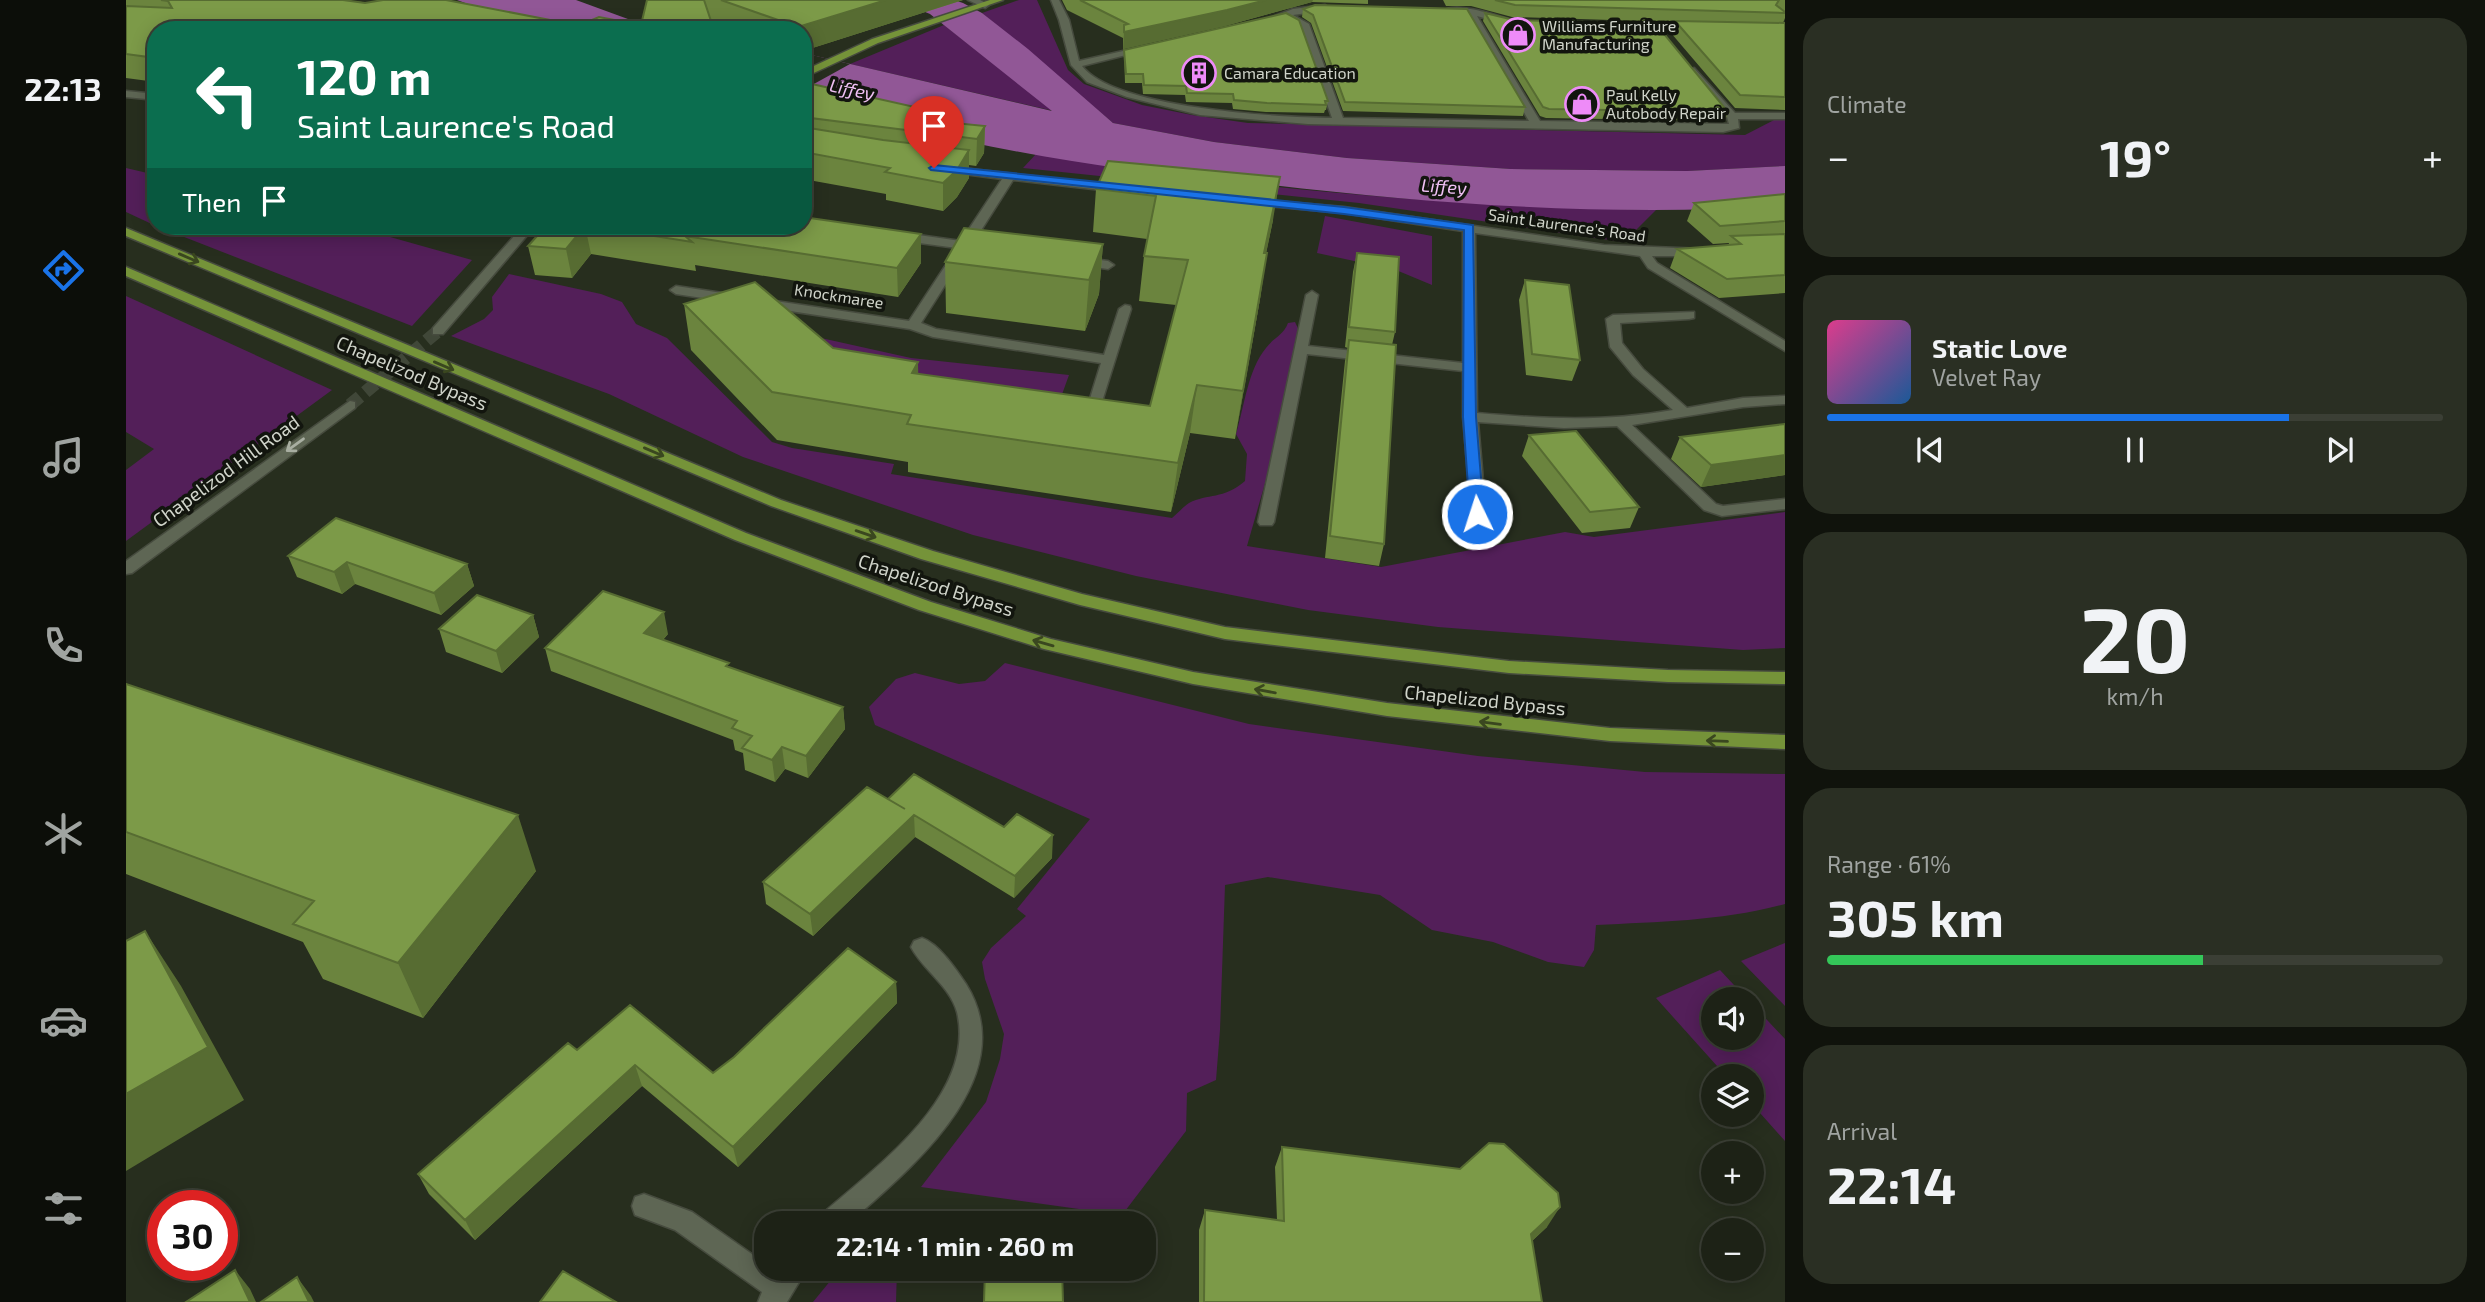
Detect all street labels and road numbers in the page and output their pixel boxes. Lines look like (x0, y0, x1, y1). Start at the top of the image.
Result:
street label: Saint Laurence's Road (1487, 204, 1647, 245)
street label: Knockmaree (793, 279, 885, 312)
street label: Chapelizod Bypass (333, 330, 491, 415)
street label: Chapelizod Hill Road (148, 410, 304, 532)
street label: Chapelizod Bypass (856, 549, 1017, 621)
street label: Chapelizod Bypass (1403, 680, 1567, 719)

